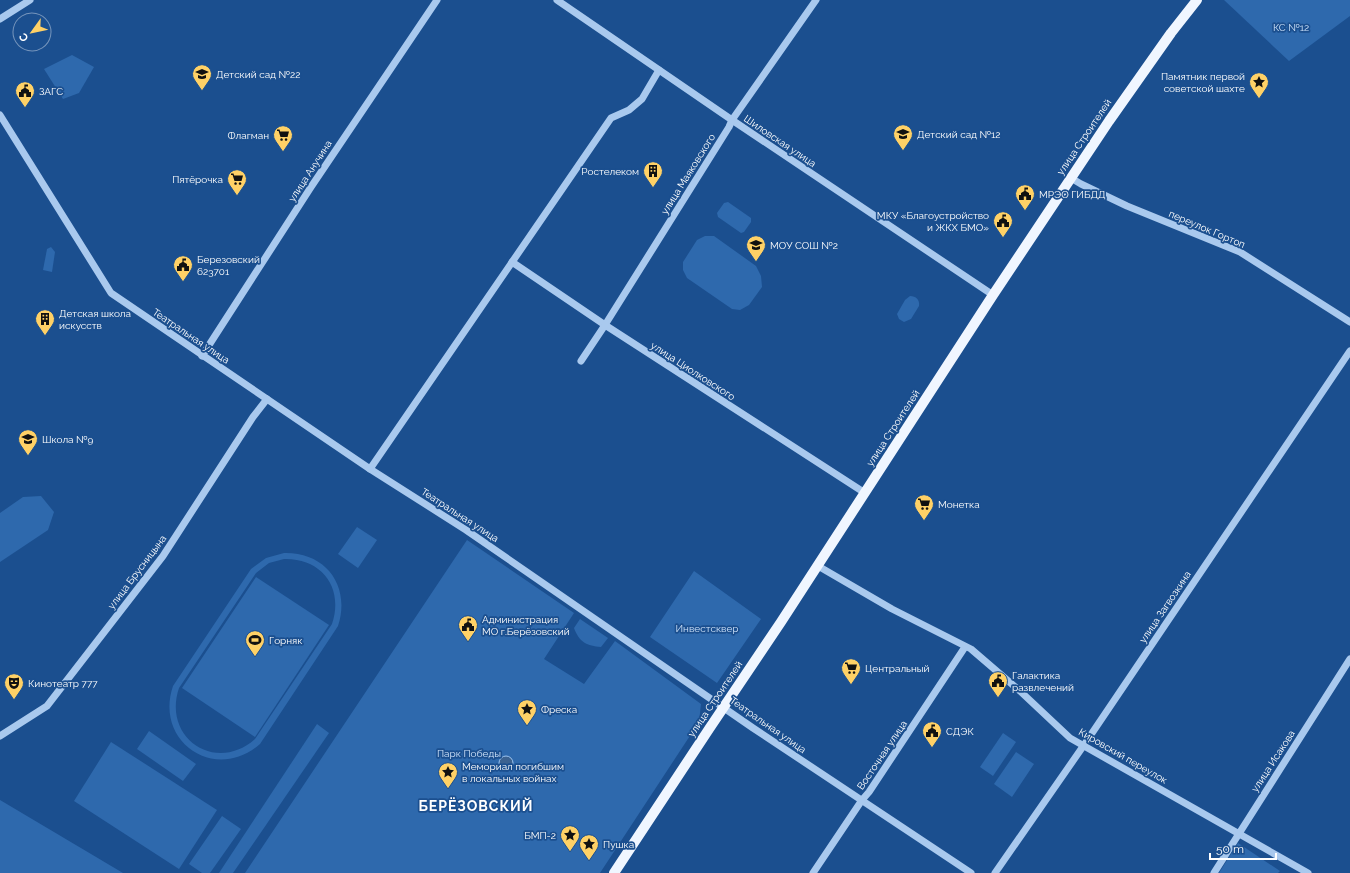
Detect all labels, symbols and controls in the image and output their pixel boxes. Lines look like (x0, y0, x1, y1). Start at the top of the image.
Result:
north arrow (12, 12, 52, 52)
park label: КС №12 (1273, 22, 1309, 33)
text: С (16, 30, 32, 44)
school or university icon: Детский сад №22 (191, 63, 213, 91)
place label: Детский сад №22 (216, 69, 300, 80)
place label: Памятник первой советской шахте (1161, 71, 1245, 94)
place icon: Памятник первой советской шахте (1248, 71, 1270, 99)
public building icon: ЗАГС (14, 80, 36, 108)
place label: ЗАГС (39, 86, 63, 97)
street label: улица Строителей (1055, 97, 1113, 177)
street label: Шиловская улица (742, 113, 818, 169)
school or university icon: Детский сад №12 (892, 123, 914, 151)
supermarket icon: Флагман (272, 124, 294, 152)
place label: Детский сад №12 (917, 129, 1000, 140)
place label: Флагман (227, 130, 269, 141)
street label: улица Маяковского (659, 132, 717, 216)
street label: улица Анучина (286, 138, 334, 204)
building icon: Ростелеком (642, 160, 664, 188)
place label: Ростелеком (581, 166, 639, 177)
supermarket icon: Пятёрочка (226, 168, 248, 196)
place label: Пятёрочка (172, 174, 223, 185)
public building icon: МРЭО ГИБДД (1014, 183, 1036, 211)
place label: МРЭО ГИБДД (1039, 189, 1106, 200)
street label: переулок Гортоп (1167, 208, 1247, 250)
place label: МКУ «Благоустройство и ЖКХ БМО» (877, 210, 989, 233)
public building icon: МКУ «Благоустройство и ЖКХ БМО» (992, 210, 1014, 238)
school or university icon: МОУ СОШ №2 (745, 234, 767, 262)
place label: МОУ СОШ №2 (770, 240, 838, 251)
public building icon: Березовский 623701 (172, 254, 194, 282)
place label: Березовский 623701 (197, 254, 260, 277)
street label: Театральная улица (151, 306, 231, 366)
building icon: Детская школа искусств (34, 308, 56, 336)
place label: Детская школа искусств (59, 308, 131, 331)
street label: улица Циолковского (649, 340, 737, 402)
street label: улица Строителей (864, 388, 922, 468)
school or university icon: Школа №9 (17, 428, 39, 456)
place label: Школа №9 (42, 434, 93, 445)
street label: Театральная улица (419, 486, 501, 544)
supermarket icon: Монетка (913, 493, 935, 521)
place label: Монетка (938, 499, 980, 510)
street label: улица Брусницына (106, 533, 168, 611)
street label: улица Загвозкина (1137, 569, 1193, 645)
public building icon: Администрация МО г.Берёзовский (457, 614, 479, 642)
place label: Администрация МО г.Берёзовский (482, 614, 570, 637)
park label: Инвестсквер (676, 623, 739, 634)
sports icon: Горняк (244, 629, 266, 657)
place label: Горняк (269, 635, 303, 646)
supermarket icon: Центральный (840, 657, 862, 685)
street label: улица Строителей (686, 659, 744, 739)
place label: Центральный (865, 663, 930, 674)
public building icon: Галактика развлечений (987, 670, 1009, 698)
place label: Галактика развлечений (1012, 670, 1074, 693)
theatre icon: Кинотеатр 777 (3, 672, 25, 700)
place label: Кинотеатр 777 (28, 678, 98, 689)
street label: Театральная улица (728, 695, 808, 755)
place icon: Фреска (516, 698, 538, 726)
place label: Фреска (541, 704, 577, 715)
street label: Восточная улица (855, 718, 909, 792)
public building icon: СДЭК (921, 720, 943, 748)
place label: СДЭК (946, 726, 974, 737)
street label: Кировский переулок (1077, 726, 1169, 786)
street label: улица Исакова (1249, 728, 1297, 794)
park label: Парк Победы (437, 748, 501, 759)
place icon: Мемориал погибшим в локальных войнах (437, 761, 459, 789)
place label: Мемориал погибшим в локальных войнах (462, 761, 564, 784)
district label: БЕРЁЗОВСКИЙ (418, 797, 534, 814)
place icon: БМП-2 (559, 824, 581, 852)
place label: БМП-2 (524, 830, 556, 841)
place icon: Пушка (578, 833, 600, 861)
scale bar (1210, 835, 1276, 861)
place label: Пушка (603, 839, 634, 850)
text: 50 m (1216, 842, 1244, 856)

